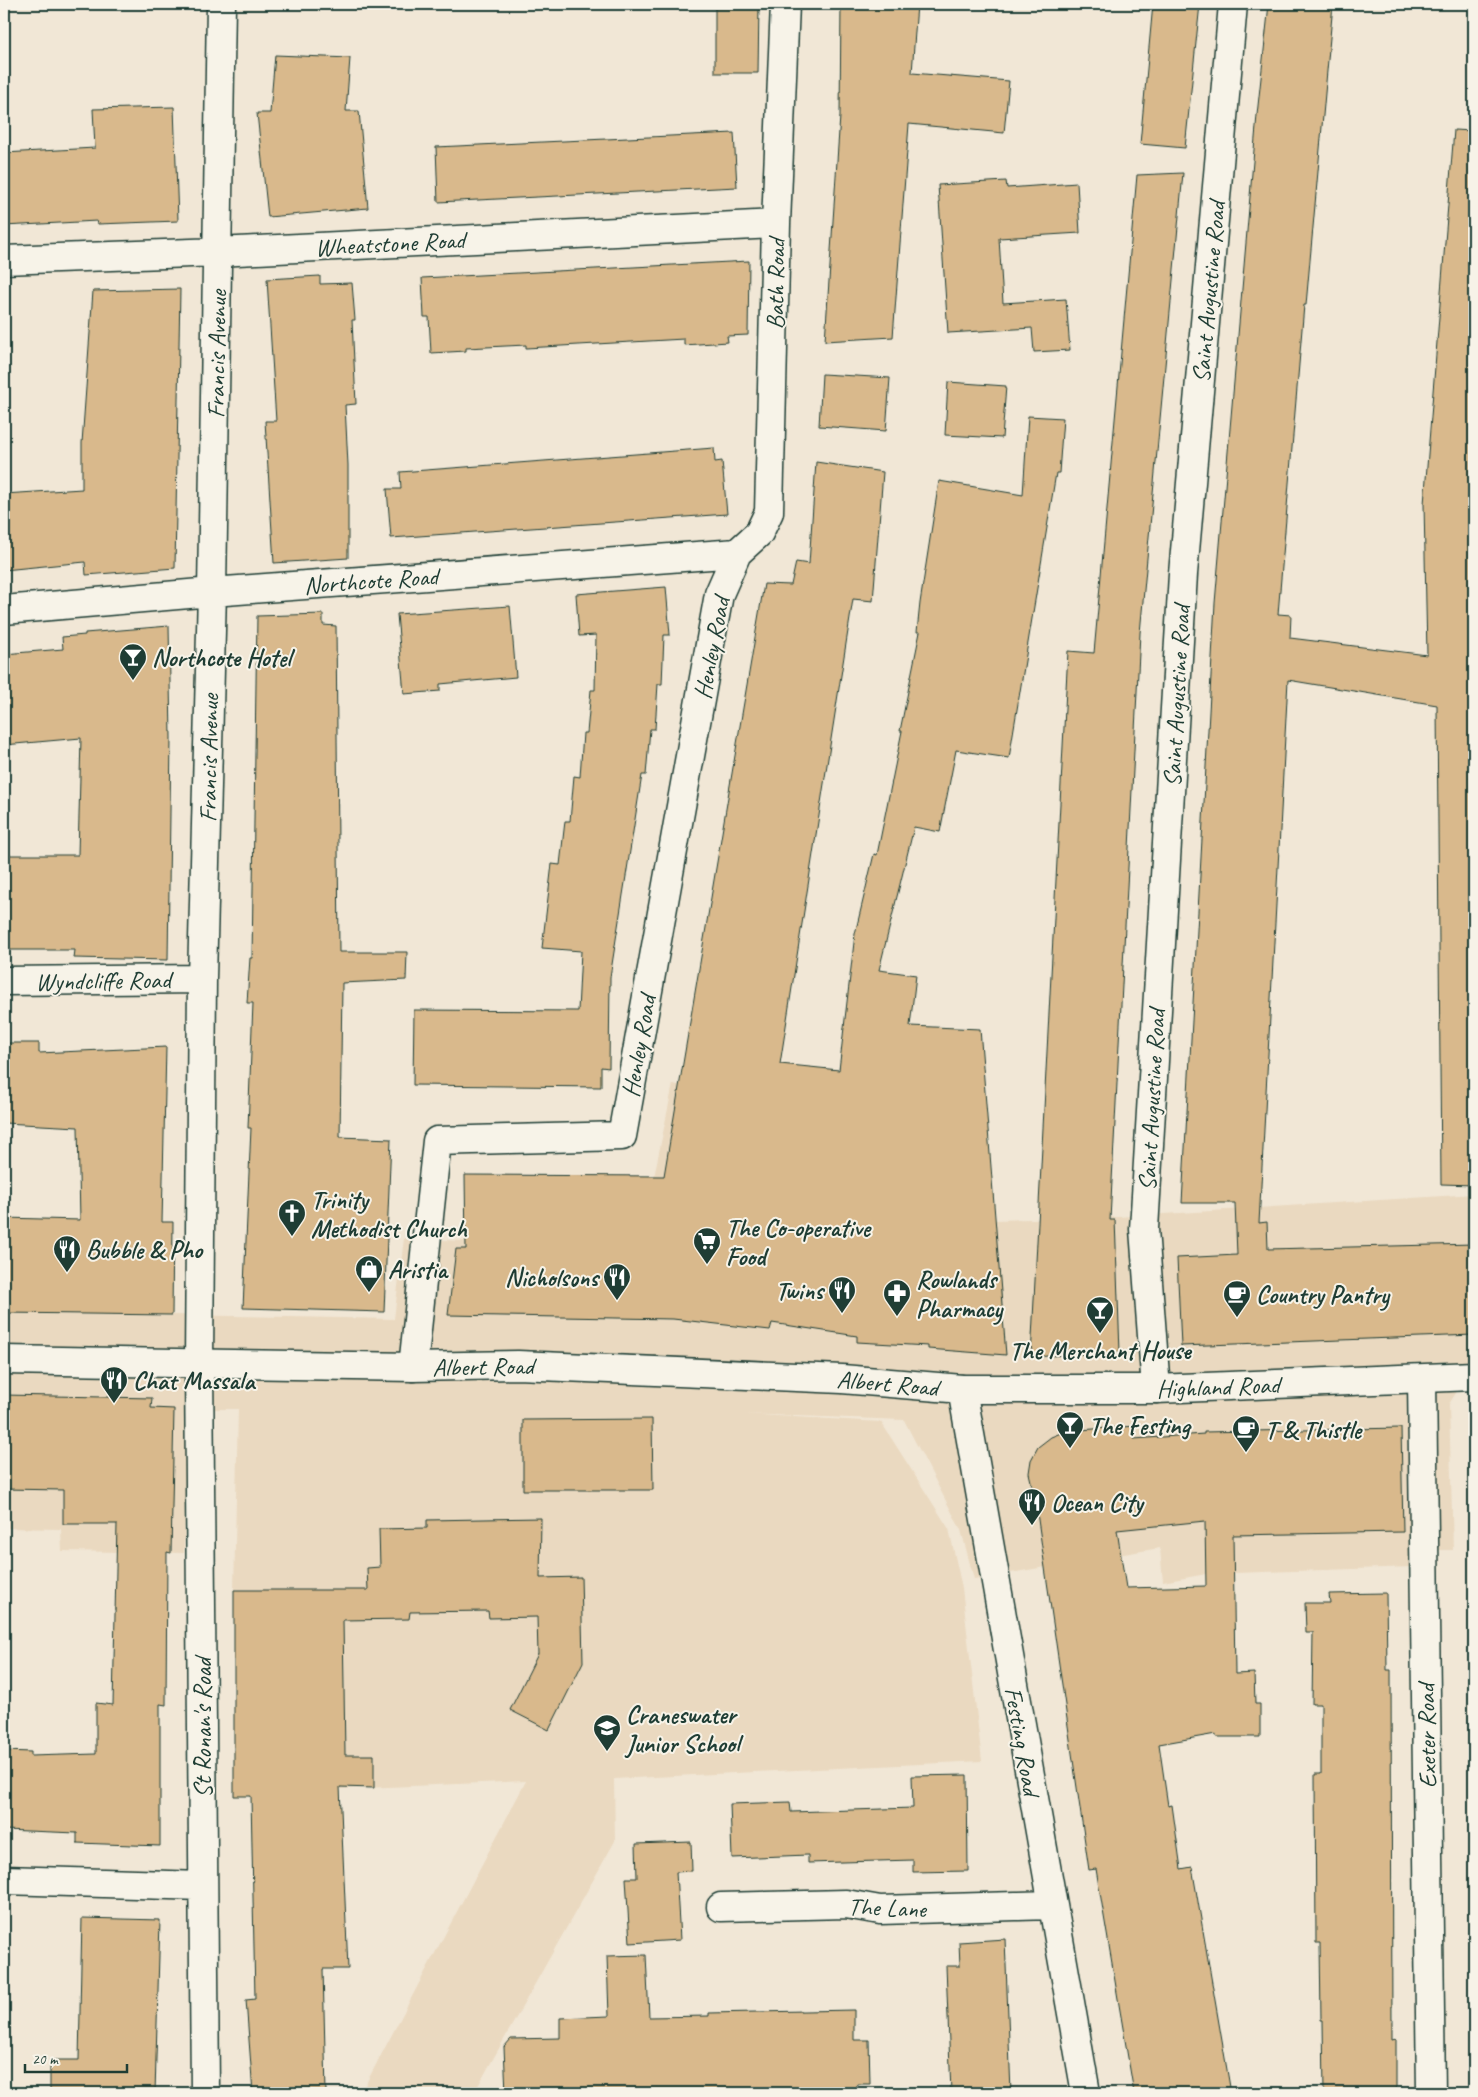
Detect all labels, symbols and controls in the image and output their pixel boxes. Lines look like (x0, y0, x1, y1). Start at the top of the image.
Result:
street label: Saint Augustine Road (1185, 196, 1233, 384)
street label: Wheatstone Road (314, 224, 469, 264)
street label: Bath Road (759, 235, 793, 330)
street label: Francis Avenue (200, 288, 234, 418)
street label: Northcote Road (303, 560, 442, 602)
street label: Henley Road (686, 590, 738, 702)
street label: Saint Augustine Road (1156, 600, 1198, 788)
bar icon: Northcote Hotel (118, 642, 148, 681)
place label: Northcote Hotel (152, 642, 295, 674)
street label: Francis Avenue (192, 692, 226, 822)
street label: Wyndcliffe Road (35, 964, 175, 998)
street label: Henley Road (614, 989, 664, 1100)
street label: Saint Augustine Road (1131, 1004, 1173, 1192)
place label: Trinity Methodist Church (311, 1184, 467, 1245)
church icon: Trinity Methodist Church (277, 1198, 307, 1237)
place label: The Co-operative Food (726, 1212, 872, 1273)
supermarket icon: The Co-operative Food (692, 1226, 722, 1265)
restaurant icon: Bubble & Pho (52, 1234, 82, 1273)
place label: Bubble & Pho (86, 1234, 204, 1266)
shop icon: Aristia (354, 1254, 384, 1293)
place label: Aristia (388, 1254, 449, 1286)
place label: Nicholsons (505, 1262, 600, 1294)
restaurant icon: Nicholsons (602, 1262, 632, 1301)
place label: Rowlands Pharmacy (916, 1264, 1005, 1325)
place label: Twins (776, 1275, 825, 1307)
restaurant icon: Twins (827, 1275, 857, 1314)
pharmacy icon: Rowlands Pharmacy (882, 1278, 912, 1317)
cafe icon: Country Pantry (1222, 1279, 1252, 1318)
place label: Country Pantry (1256, 1279, 1391, 1311)
bar icon: The Merchant House (1085, 1295, 1115, 1334)
place label: The Merchant House (1009, 1335, 1192, 1367)
street label: Albert Road (432, 1350, 538, 1384)
street label: Albert Road (836, 1364, 943, 1404)
restaurant icon: Chat Massala (99, 1365, 129, 1404)
place label: Chat Massala (133, 1365, 256, 1397)
street label: Highland Road (1156, 1369, 1283, 1405)
bar icon: The Festing (1055, 1410, 1085, 1449)
place label: The Festing (1089, 1410, 1193, 1442)
cafe icon: T & Thistle (1231, 1414, 1261, 1453)
place label: T & Thistle (1265, 1414, 1363, 1446)
restaurant icon: Ocean City (1017, 1487, 1047, 1526)
place label: Ocean City (1051, 1487, 1145, 1519)
street label: St Ronan's Road (187, 1654, 219, 1798)
street label: Exeter Road (1410, 1679, 1444, 1788)
street label: Festing Road (997, 1684, 1048, 1802)
place label: Craneswater Junior School (624, 1699, 744, 1760)
school or university icon: Craneswater Junior School (592, 1713, 622, 1752)
street label: The Lane (848, 1891, 928, 1925)
scale bar (25, 2042, 128, 2074)
text: 20 m (32, 2050, 59, 2069)

